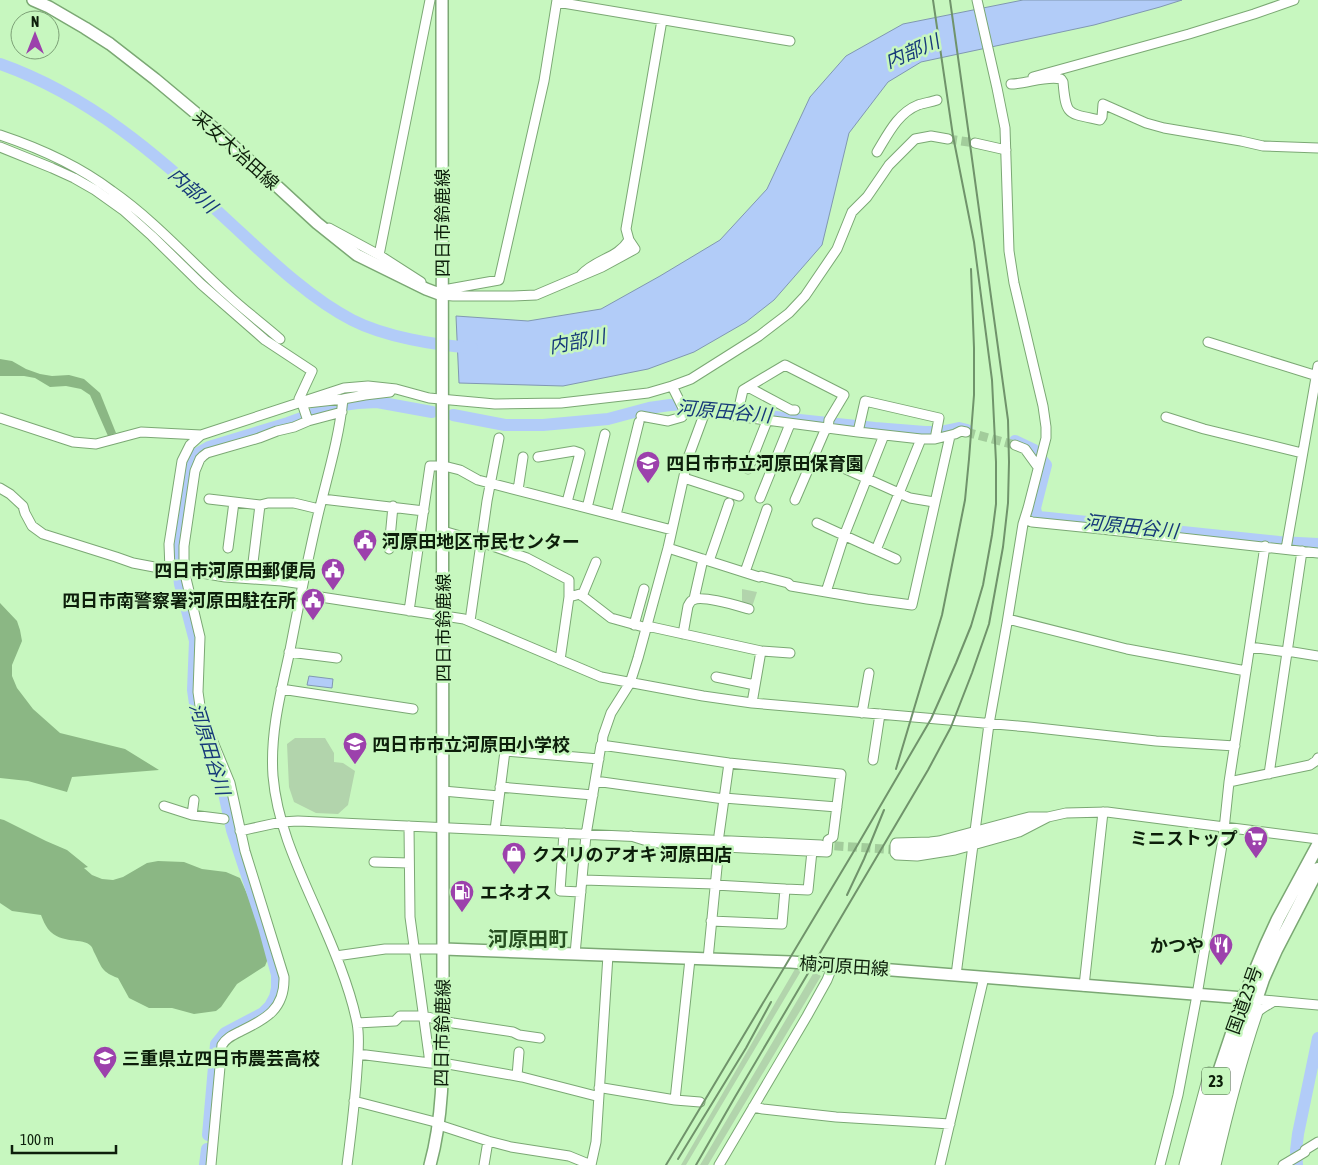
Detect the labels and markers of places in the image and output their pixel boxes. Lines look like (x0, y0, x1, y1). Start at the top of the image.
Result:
school or university icon: 四日市市立河原田保育園 (635, 450, 661, 484)
place label: 四日市市立河原田保育園 (666, 453, 864, 474)
public building icon: 河原田地区市民センター (352, 528, 378, 562)
place label: 河原田地区市民センター (382, 531, 580, 552)
public building icon: 四日市河原田郵便局 (320, 557, 346, 591)
place label: 四日市河原田郵便局 (154, 560, 316, 581)
public building icon: 四日市南警察署河原田駐在所 (300, 587, 326, 621)
place label: 四日市南警察署河原田駐在所 (62, 590, 296, 611)
school or university icon: 四日市市立河原田小学校 (342, 731, 368, 765)
place label: 四日市市立河原田小学校 (372, 734, 570, 755)
supermarket icon: ミニストップ (1243, 825, 1269, 859)
place label: ミニストップ (1130, 828, 1238, 849)
shop icon: クスリのアオキ 河原田店 (501, 841, 527, 875)
place label: クスリのアオキ 河原田店 (532, 844, 732, 865)
fuel station icon: エネオス (449, 879, 475, 913)
place label: エネオス (480, 882, 552, 903)
restaurant icon: かつや (1208, 932, 1234, 966)
place label: かつや (1150, 935, 1204, 956)
school or university icon: 三重県立四日市農芸高校 (92, 1045, 118, 1079)
place label: 三重県立四日市農芸高校 (122, 1048, 320, 1069)

